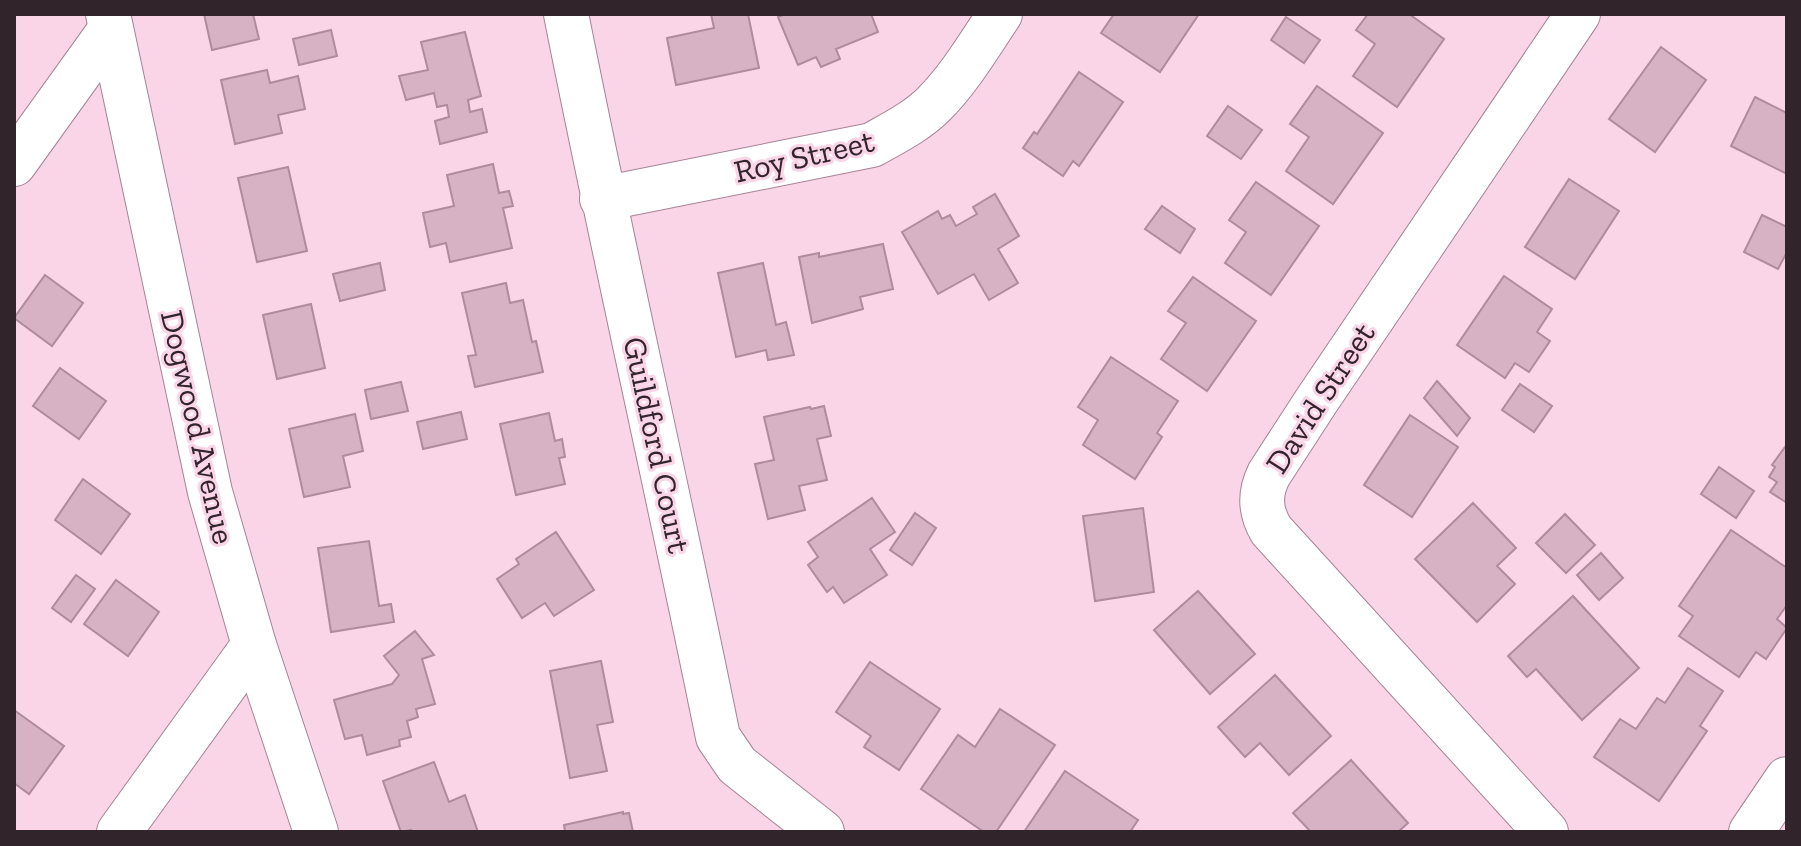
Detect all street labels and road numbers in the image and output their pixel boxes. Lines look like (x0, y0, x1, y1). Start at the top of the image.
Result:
street label: Roy Street (730, 121, 878, 191)
street label: Dogwood Avenue (153, 306, 243, 548)
street label: David Street (1257, 316, 1383, 480)
street label: Guildford Court (616, 333, 698, 557)

